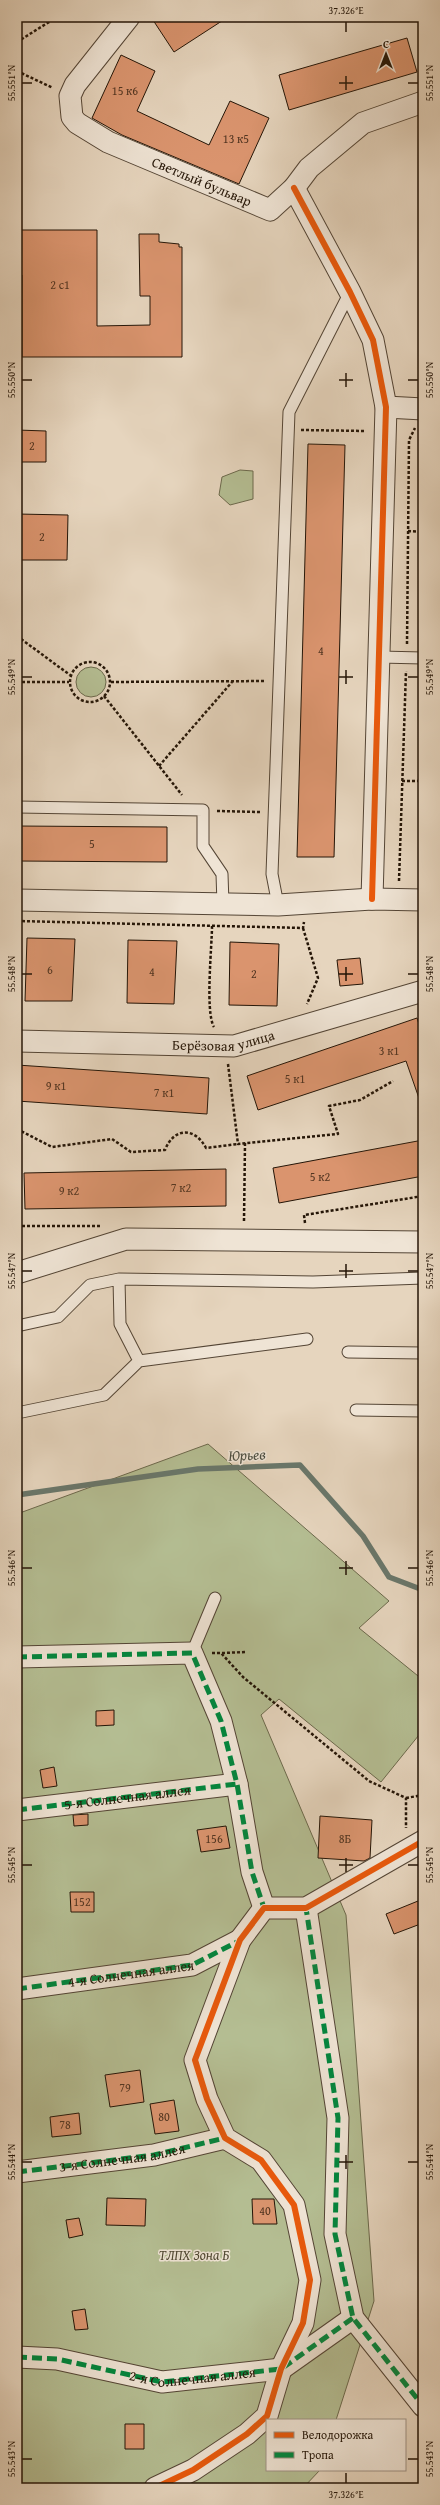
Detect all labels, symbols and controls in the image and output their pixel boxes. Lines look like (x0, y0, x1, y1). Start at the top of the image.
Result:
text: 37.326°E (328, 3, 364, 18)
north arrow (366, 34, 406, 74)
text: С (383, 36, 389, 52)
text: 55.551°N (4, 64, 19, 101)
text: 55.551°N (422, 64, 437, 101)
house number: 15 к6 (112, 82, 138, 99)
house number: 13 к5 (223, 130, 249, 147)
street label: Светлый бульвар (149, 152, 255, 211)
house number: 2 с1 (50, 276, 70, 293)
text: 55.550°N (4, 361, 19, 398)
text: 55.550°N (422, 361, 437, 398)
house number: 2 (29, 437, 35, 454)
house number: 2 (39, 528, 45, 545)
house number: 4 (318, 642, 324, 659)
text: 55.549°N (4, 658, 19, 695)
text: 55.549°N (422, 658, 437, 695)
house number: 5 (89, 835, 95, 852)
text: 55.548°N (4, 955, 19, 992)
text: 55.548°N (422, 955, 437, 992)
house number: 6 (47, 961, 53, 978)
house number: 4 (149, 963, 155, 980)
house number: 2 (251, 965, 257, 982)
street label: Берёзовая улица (172, 1025, 277, 1056)
house number: 3 к1 (379, 1042, 399, 1059)
house number: 5 к1 (285, 1070, 305, 1087)
house number: 9 к1 (46, 1077, 66, 1094)
house number: 7 к1 (154, 1084, 174, 1101)
house number: 5 к2 (310, 1168, 330, 1185)
house number: 7 к2 (171, 1179, 191, 1196)
house number: 9 к2 (59, 1182, 79, 1199)
text: 55.547°N (4, 1252, 19, 1289)
text: 55.547°N (422, 1252, 437, 1289)
water label: Юрьев (228, 1443, 266, 1466)
text: 55.546°N (4, 1549, 19, 1586)
text: 55.546°N (422, 1549, 437, 1586)
street label: 5-я Солнечная аллея (63, 1780, 192, 1814)
house number: 156 (205, 1830, 223, 1847)
house number: 8Б (339, 1830, 351, 1847)
text: 55.545°N (4, 1846, 19, 1883)
text: 55.545°N (422, 1846, 437, 1883)
house number: 152 (73, 1893, 91, 1910)
street label: 4-я Солнечная аллея (67, 1955, 195, 1992)
house number: 79 (119, 2079, 131, 2096)
house number: 80 (158, 2108, 170, 2125)
house number: 78 (59, 2116, 71, 2133)
street label: 3-я Солнечная аллея (58, 2138, 187, 2177)
text: 55.544°N (4, 2143, 19, 2180)
text: 55.544°N (422, 2143, 437, 2180)
house number: 40 (259, 2202, 271, 2219)
park label: ТЛПХ Зона Б (159, 2245, 229, 2265)
street label: 2-я Солнечная аллея (127, 2362, 257, 2392)
legend (266, 2419, 406, 2471)
text: Велодорожка (302, 2426, 373, 2443)
text: 55.543°N (4, 2440, 19, 2477)
text: 55.543°N (422, 2440, 437, 2477)
text: Тропа (302, 2446, 334, 2463)
text: 37.326°E (328, 2487, 364, 2502)

